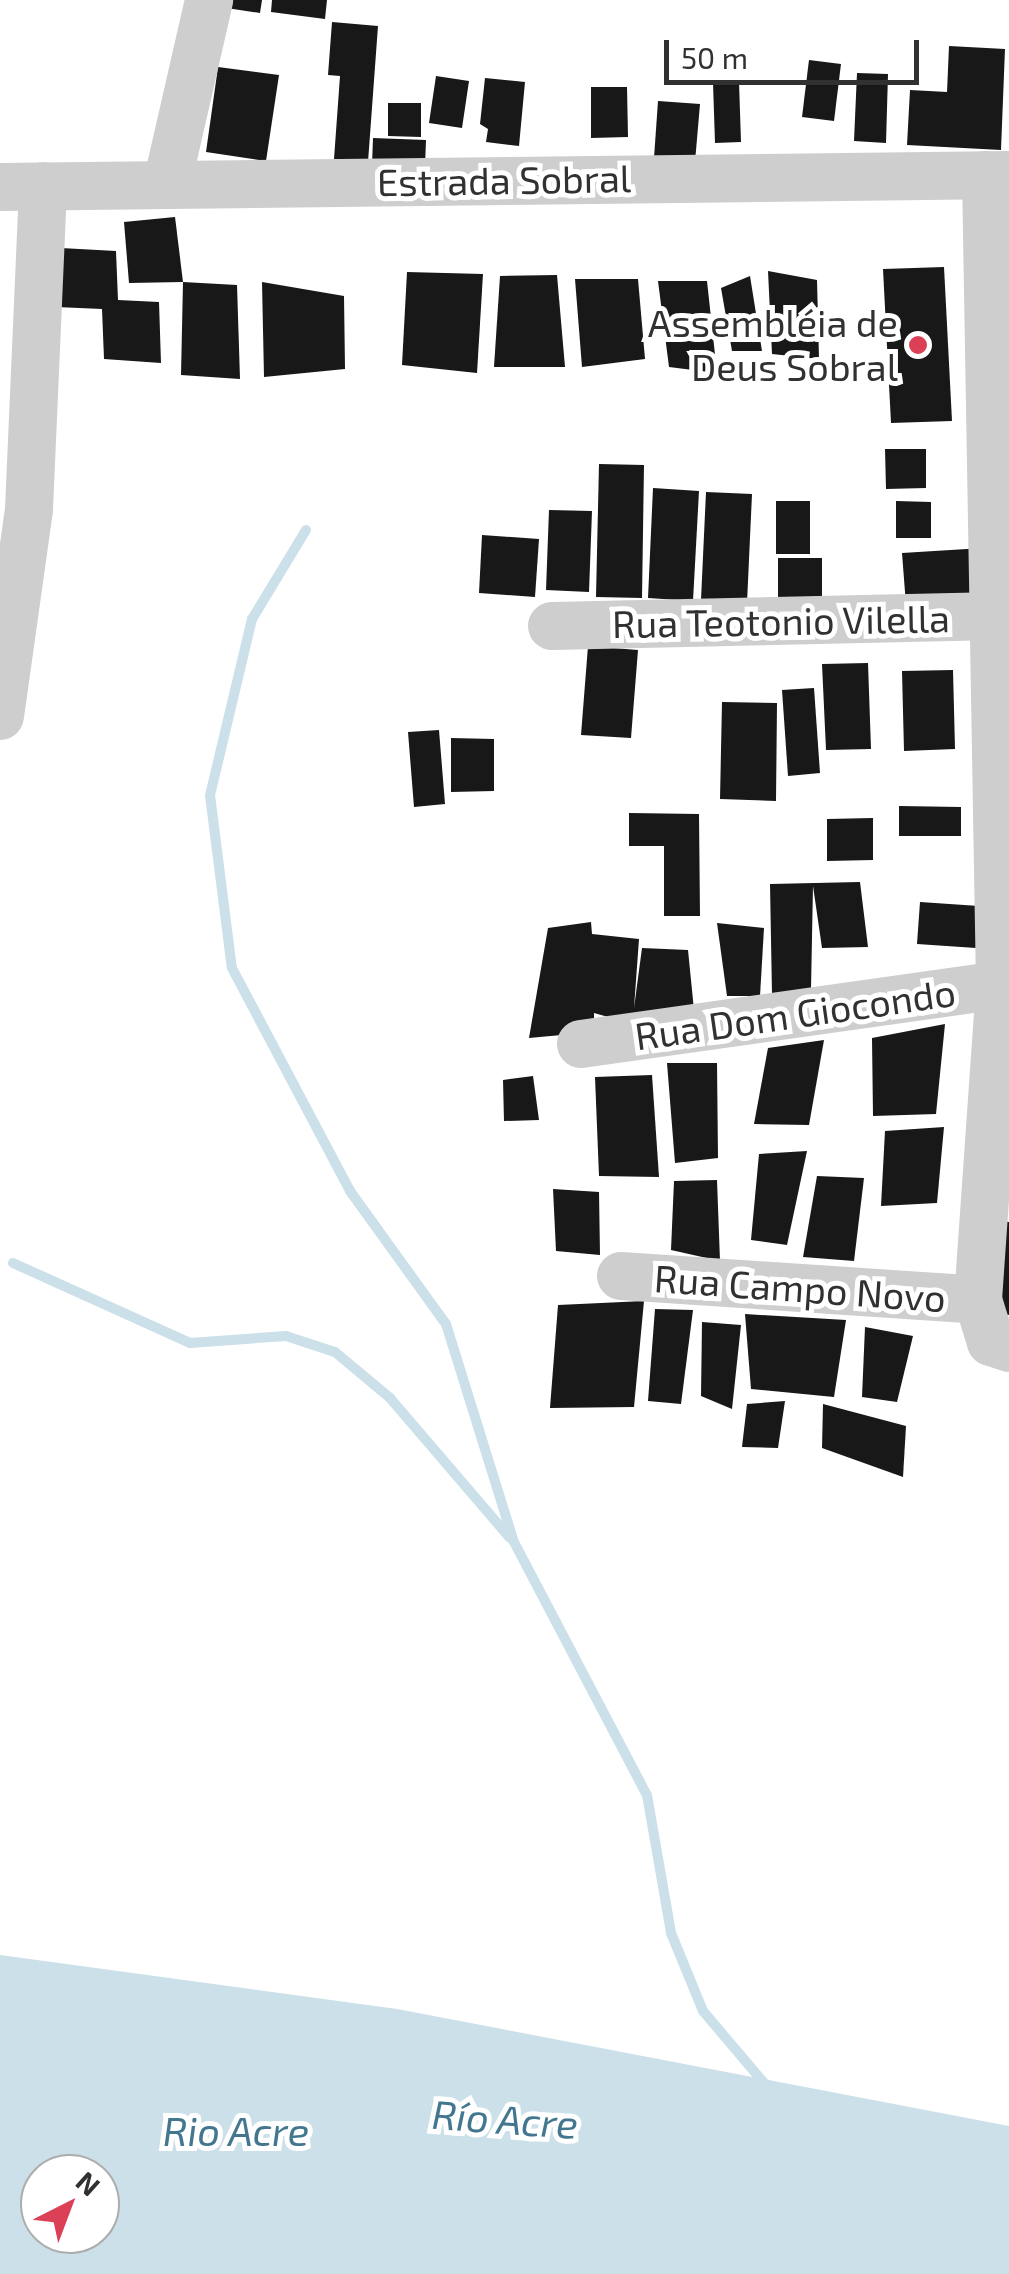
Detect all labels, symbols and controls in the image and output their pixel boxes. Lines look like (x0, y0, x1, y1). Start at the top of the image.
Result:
scale bar (669, 20, 924, 82)
text: 50 m (681, 39, 748, 75)
street label: Estrada Sobral (377, 155, 631, 205)
place label: Assembléia de Deus Sobral (648, 300, 898, 389)
marker: Assembléia de Deus Sobral (907, 334, 929, 356)
street label: Rua Teotonio Vilella (611, 595, 951, 647)
street label: Rua Dom Giocondo (632, 969, 958, 1059)
street label: Rua Campo Novo (653, 1255, 947, 1321)
water label: Río Acre (430, 2089, 580, 2147)
water label: Rio Acre (162, 2106, 310, 2154)
north arrow (20, 2154, 120, 2254)
text: N (70, 2164, 108, 2203)

